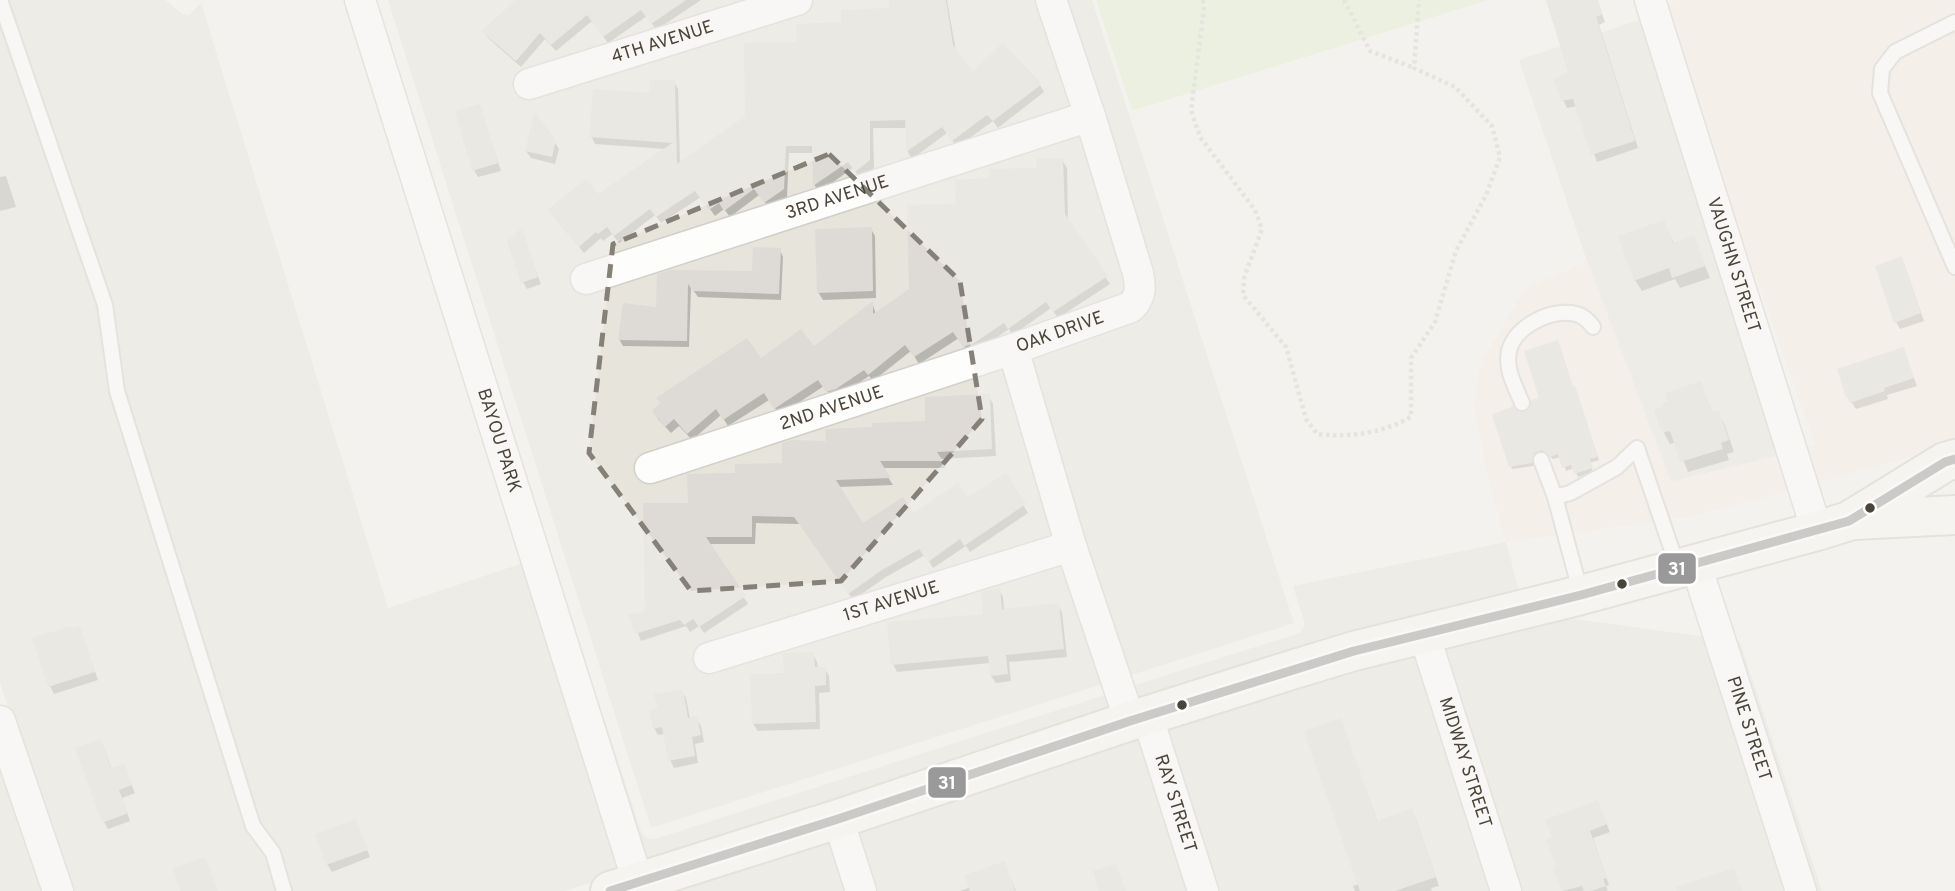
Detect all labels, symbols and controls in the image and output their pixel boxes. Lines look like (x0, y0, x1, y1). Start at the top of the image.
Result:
street label: 4TH AVENUE (609, 15, 717, 69)
street label: 3RD AVENUE (783, 170, 892, 225)
street label: VAUGHN STREET (1701, 195, 1765, 336)
street label: OAK DRIVE (1013, 306, 1107, 358)
street label: 2ND AVENUE (777, 381, 886, 436)
street label: BAYOU PARK (472, 386, 526, 496)
unlabelled marker (1863, 501, 1877, 515)
line badge: 31 (1657, 552, 1697, 585)
text: 31 (1668, 558, 1686, 582)
street label: 1ST AVENUE (841, 576, 942, 627)
unlabelled marker (1615, 577, 1629, 591)
street label: PINE STREET (1721, 673, 1776, 784)
street label: MIDWAY STREET (1433, 694, 1497, 831)
unlabelled marker (1175, 698, 1189, 712)
street label: RAY STREET (1149, 752, 1202, 856)
line badge: 31 (927, 766, 967, 799)
text: 31 (938, 772, 956, 796)

